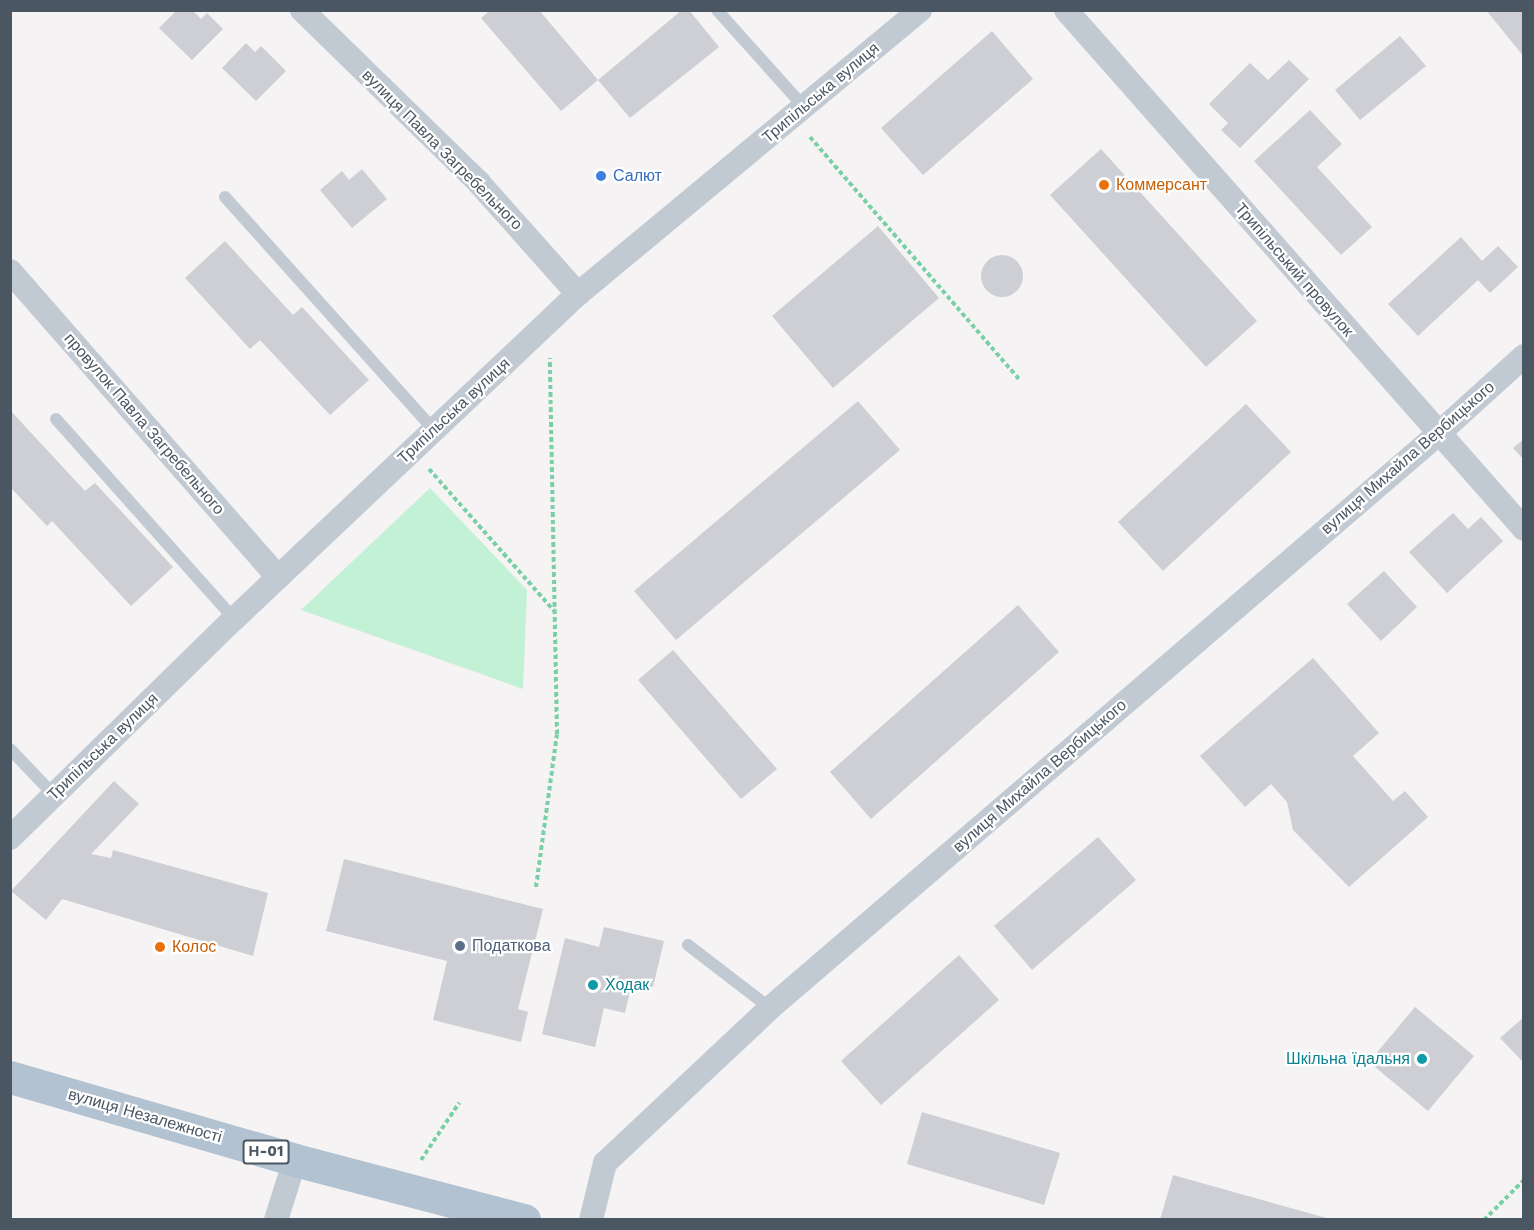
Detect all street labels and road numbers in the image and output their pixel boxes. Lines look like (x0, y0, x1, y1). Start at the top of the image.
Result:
street label: Трипільська вулиця (759, 39, 883, 147)
street label: вулиця Павла Загребельного (358, 66, 526, 234)
street label: Трипільський провулок (1231, 199, 1357, 341)
street label: провулок Павла Загребельного (60, 329, 228, 519)
street label: Трипільська вулиця (394, 354, 514, 468)
street label: вулиця Михайла Вербицького (1317, 377, 1499, 539)
street label: Трипільська вулиця (44, 689, 162, 805)
street label: вулиця Михайла Вербицького (949, 695, 1131, 857)
street label: вулиця Незалежності (66, 1085, 224, 1147)
road number: Н-01 (242, 1140, 290, 1164)

